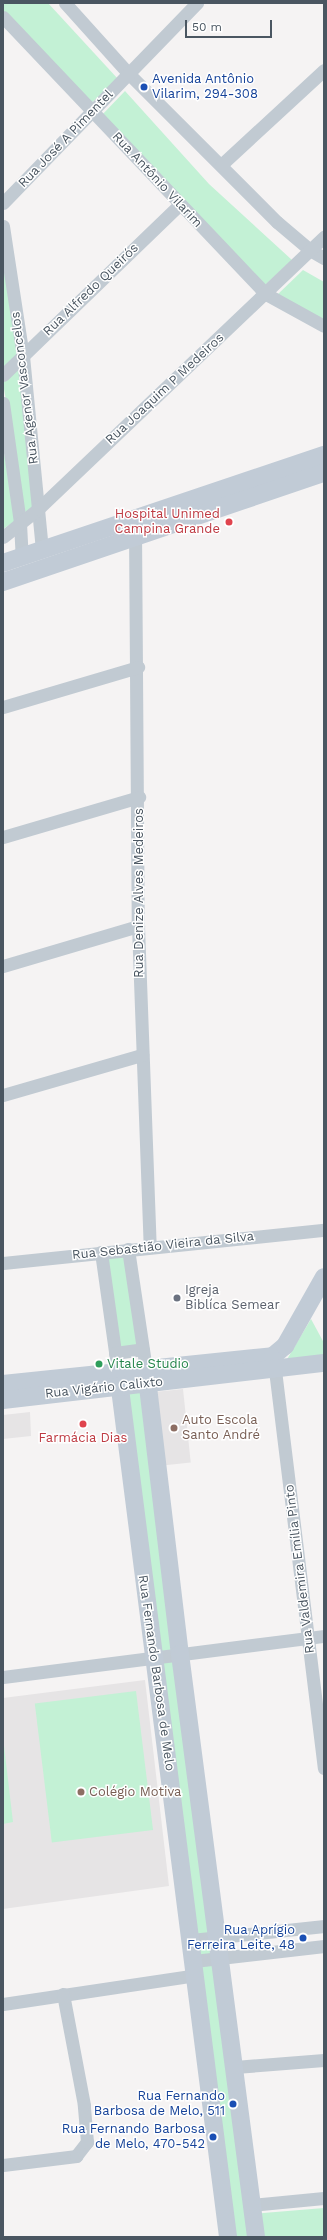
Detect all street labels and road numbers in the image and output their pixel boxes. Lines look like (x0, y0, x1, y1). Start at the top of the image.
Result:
street label: Rua José A Pimentel (15, 86, 117, 192)
street label: Rua Antônio Vilarim (108, 129, 206, 231)
street label: Rua Alfredo Queirós (40, 240, 142, 340)
street label: Rua Agenor Vasconcelos (8, 310, 42, 466)
street label: Rua Joaquim P Medeiros (102, 330, 228, 448)
street label: Rua Denize Alves Medeiros (131, 808, 147, 978)
street label: Rua Sebastião Vieira da Silva (71, 1229, 255, 1263)
street label: Rua Vigário Calixto (44, 1374, 164, 1402)
street label: Rua Valdemira Emília Pinto (282, 1483, 318, 1655)
street label: Rua Fernando Barbosa de Melo (134, 1574, 178, 1772)

